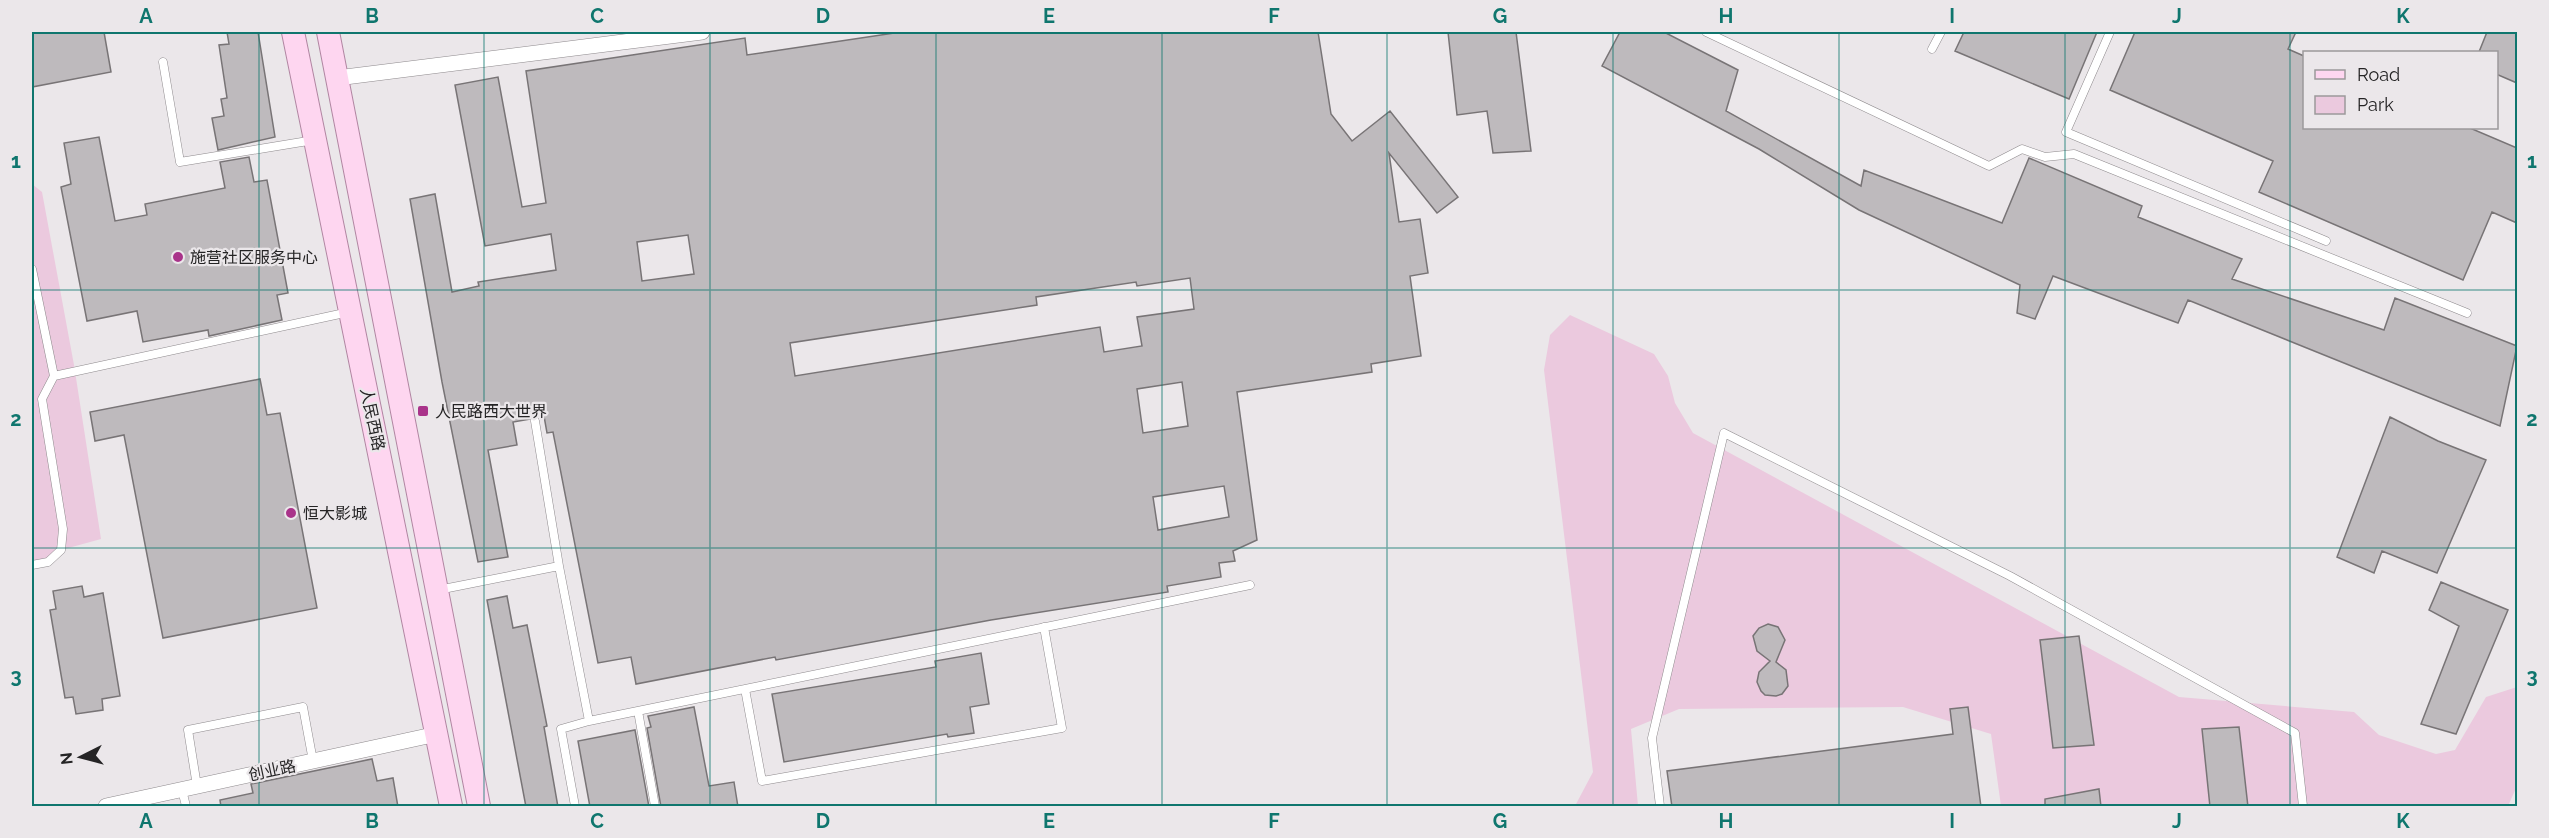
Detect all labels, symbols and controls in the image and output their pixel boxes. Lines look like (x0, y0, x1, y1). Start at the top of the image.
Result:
text: A (139, 4, 153, 28)
text: B (365, 4, 379, 28)
text: C (590, 4, 604, 28)
text: D (816, 4, 830, 28)
text: E (1043, 4, 1055, 28)
text: F (1268, 4, 1280, 28)
text: G (1493, 4, 1507, 28)
text: H (1719, 4, 1733, 28)
text: I (1949, 4, 1955, 28)
text: J (2172, 4, 2182, 28)
text: K (2396, 4, 2410, 28)
legend (2303, 51, 2498, 129)
text: Road (2357, 64, 2400, 85)
text: Park (2357, 94, 2394, 115)
text: 1 (11, 149, 21, 173)
text: 1 (2527, 149, 2537, 173)
place label: 施营社区服务中心 (190, 248, 318, 267)
marker: 施营社区服务中心 (171, 250, 185, 264)
street label: 人民西路 (357, 386, 388, 452)
place label: 人民路西大世界 (435, 402, 547, 421)
marker: 人民路西大世界 (416, 404, 430, 418)
text: 2 (10, 407, 22, 431)
text: 2 (2526, 407, 2538, 431)
place label: 恒大影城 (303, 504, 367, 523)
marker: 恒大影城 (284, 506, 298, 520)
text: 3 (10, 664, 22, 688)
text: 3 (2526, 664, 2538, 688)
north arrow (51, 727, 111, 787)
text: N (56, 751, 77, 766)
street label: 创业路 (247, 756, 298, 785)
text: A (139, 809, 153, 833)
text: B (365, 809, 379, 833)
text: C (590, 809, 604, 833)
text: D (816, 809, 830, 833)
text: E (1043, 809, 1055, 833)
text: F (1268, 809, 1280, 833)
text: G (1493, 809, 1507, 833)
text: H (1719, 809, 1733, 833)
text: I (1949, 809, 1955, 833)
text: J (2172, 809, 2182, 833)
text: K (2396, 809, 2410, 833)

